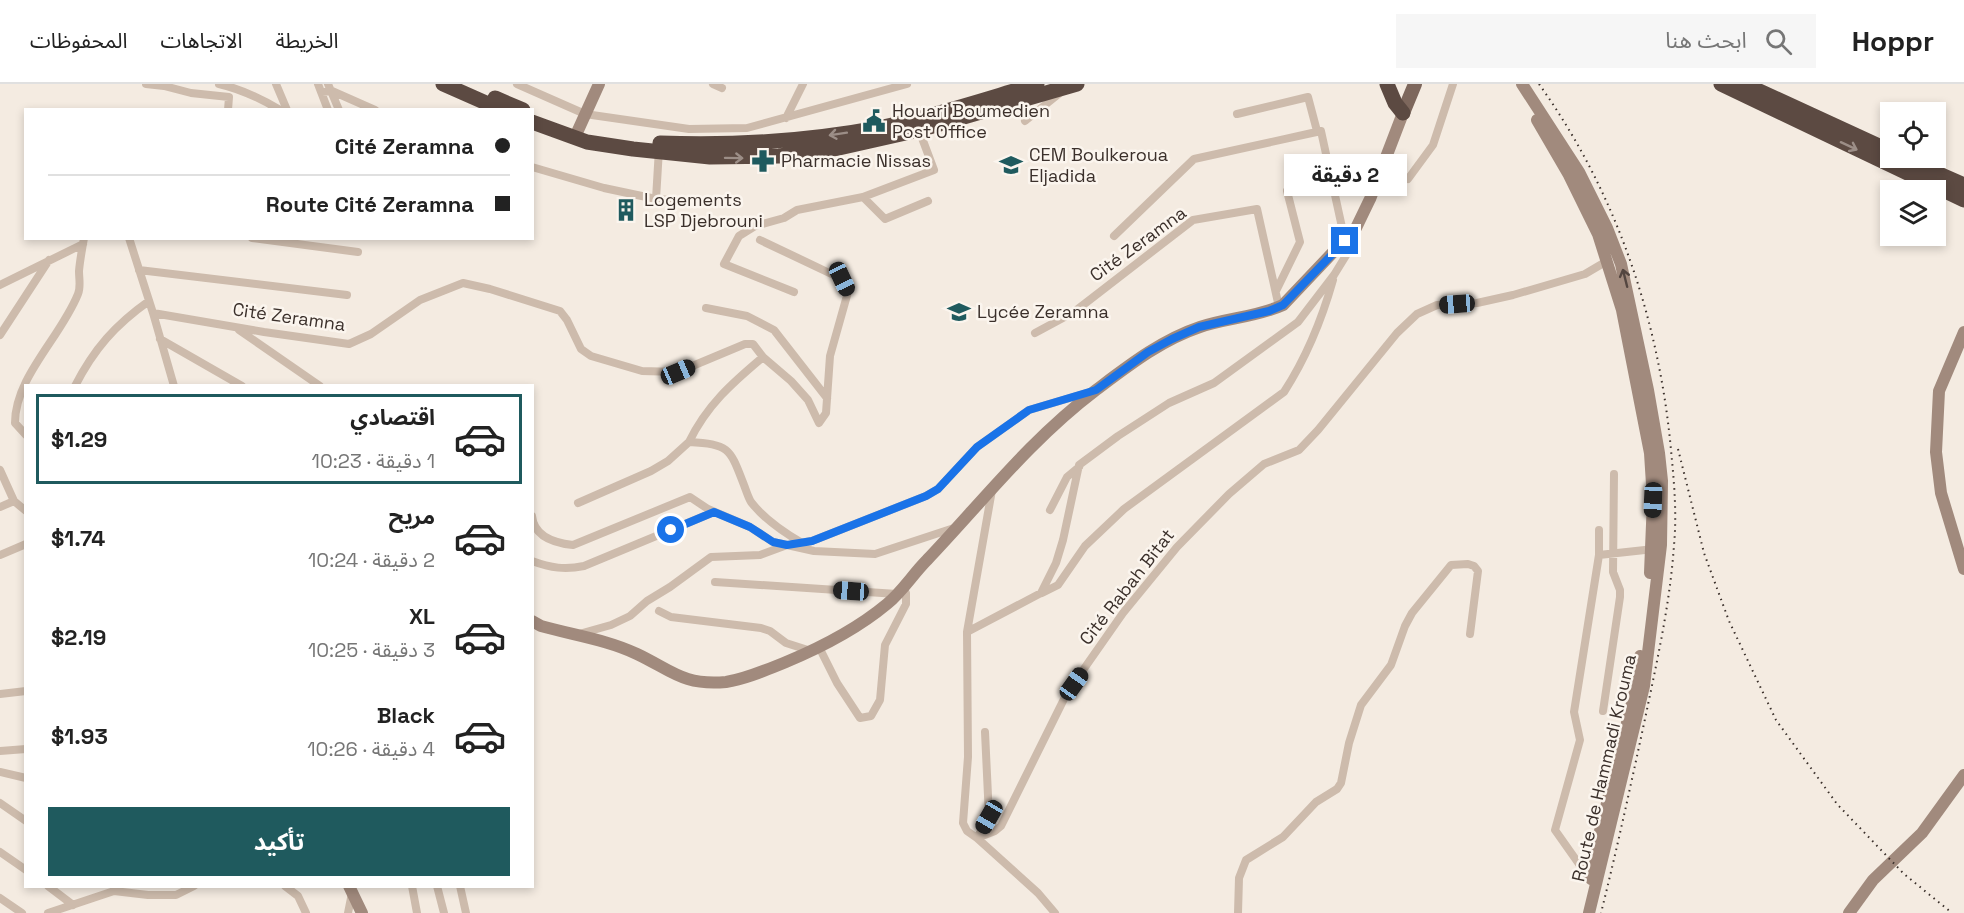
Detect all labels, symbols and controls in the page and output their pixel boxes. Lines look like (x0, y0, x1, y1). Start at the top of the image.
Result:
search box (1396, 14, 1816, 68)
text: Hoppr (1852, 23, 1934, 59)
icon: search (1762, 25, 1795, 58)
text: ابحث هنا (1665, 26, 1747, 54)
text: المحفوظات (30, 27, 127, 54)
text: الاتجاهات (160, 27, 242, 54)
text: الخريطة (275, 27, 338, 54)
place label: Houari Boumedien Post Office (892, 99, 1050, 143)
map controls (1880, 102, 1946, 246)
button: locate (1880, 102, 1946, 168)
public building icon: Houari Boumedien Post Office (861, 108, 887, 134)
one-way arrow (828, 129, 848, 140)
text: Cité Zeramna (335, 132, 474, 160)
one-way arrow (1839, 140, 1857, 152)
place label: CEM Boulkeroua Eljadida (1029, 143, 1168, 187)
pharmacy icon: Pharmacie Nissas (750, 148, 776, 174)
place label: Pharmacie Nissas (781, 149, 931, 172)
one-way arrow (723, 152, 743, 163)
school or university icon: CEM Boulkeroua Eljadida (998, 152, 1024, 178)
callout: 2 دقيقة (1284, 154, 1406, 196)
text: 2 دقيقة (1312, 162, 1379, 188)
button: layers (1880, 180, 1946, 246)
place label: Logements LSP Djebrouni (644, 188, 763, 232)
text: Route Cité Zeramna (266, 190, 474, 218)
building icon: Logements LSP Djebrouni (613, 197, 639, 223)
street label: Cité Zeramna (1085, 201, 1190, 286)
route end (1331, 227, 1358, 254)
car (826, 259, 858, 299)
one-way arrow (1618, 268, 1630, 287)
car (1438, 294, 1476, 314)
street label: Cité Zeramna (231, 297, 347, 336)
school or university icon: Lycée Zeramna (946, 299, 972, 325)
place label: Lycée Zeramna (977, 300, 1109, 323)
car (658, 357, 698, 387)
text: اقتصادي (350, 403, 435, 431)
icon: car (453, 412, 507, 466)
text: $1.29 (51, 425, 107, 453)
text: 1 دقيقة · 10:23 (312, 448, 435, 474)
car (1643, 482, 1663, 518)
text: مريح (389, 502, 435, 530)
icon: car (453, 511, 507, 565)
route start (657, 516, 684, 543)
text: $1.74 (51, 524, 105, 552)
street label: Cité Rabah Bitat (1074, 524, 1179, 649)
text: 2 دقيقة · 10:24 (308, 547, 435, 573)
car (832, 581, 870, 601)
text: XL (409, 602, 435, 630)
icon: car (453, 610, 507, 664)
text: $2.19 (51, 623, 106, 651)
text: 3 دقيقة · 10:25 (308, 637, 435, 663)
street label: Route de Hammadi Krouma (1566, 652, 1641, 884)
car (1056, 664, 1092, 704)
text: Black (377, 701, 435, 729)
icon: car (453, 709, 507, 763)
text: $1.93 (51, 722, 108, 750)
text: 4 دقيقة · 10:26 (307, 736, 435, 762)
car (972, 797, 1006, 837)
button: تأكيد (48, 807, 510, 876)

